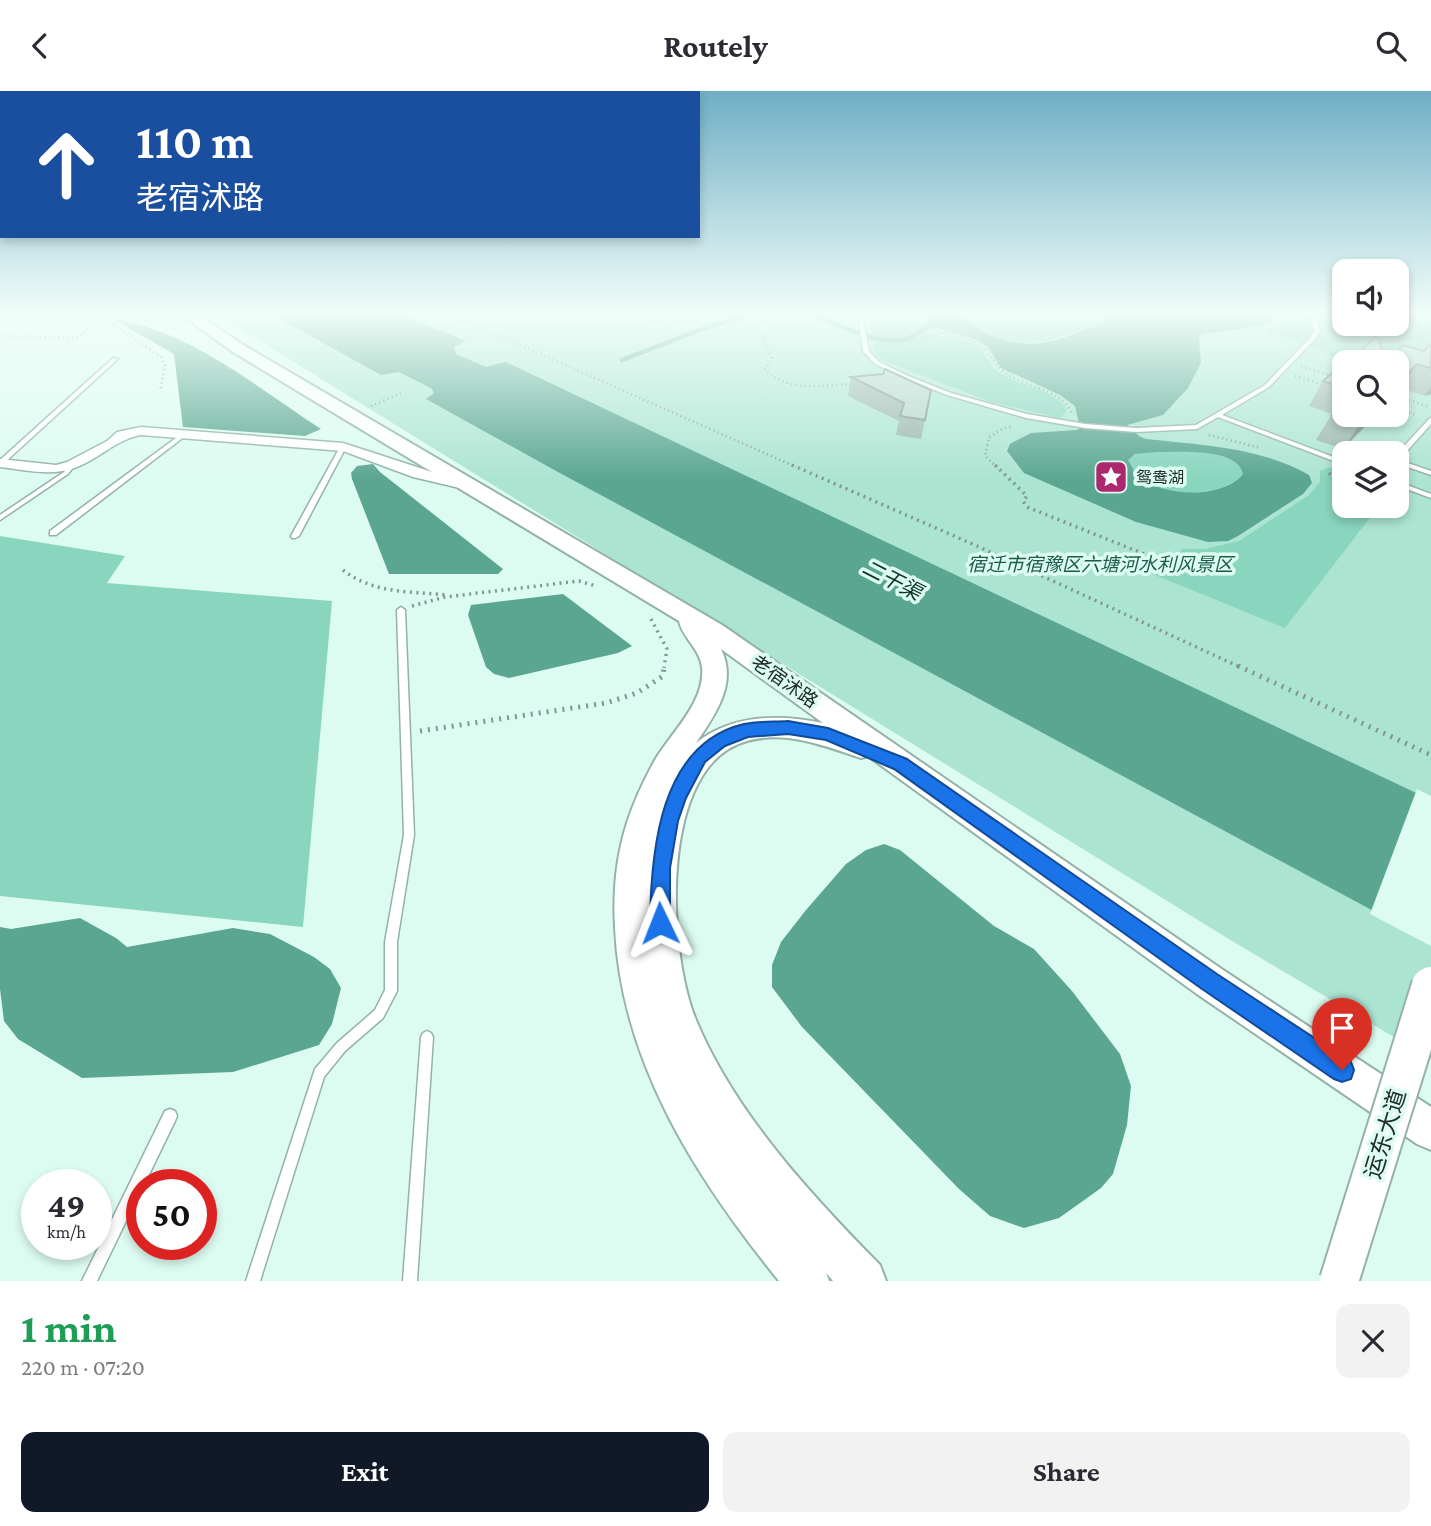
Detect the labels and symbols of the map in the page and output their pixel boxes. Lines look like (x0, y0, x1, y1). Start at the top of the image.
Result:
place icon: 鸳鸯湖 (1092, 458, 1130, 496)
place label: 鸳鸯湖 (1136, 469, 1184, 486)
park label: 宿迁市宿豫区六塘河水利风景区 (967, 554, 1236, 575)
water label: 二干渠 (858, 555, 928, 606)
street label: 老宿沭路 (748, 651, 822, 712)
position arrow (623, 886, 697, 960)
pin (1312, 998, 1372, 1070)
street label: 运东大道 (1359, 1086, 1411, 1182)
speed limit sign: 50 (126, 1169, 217, 1260)

